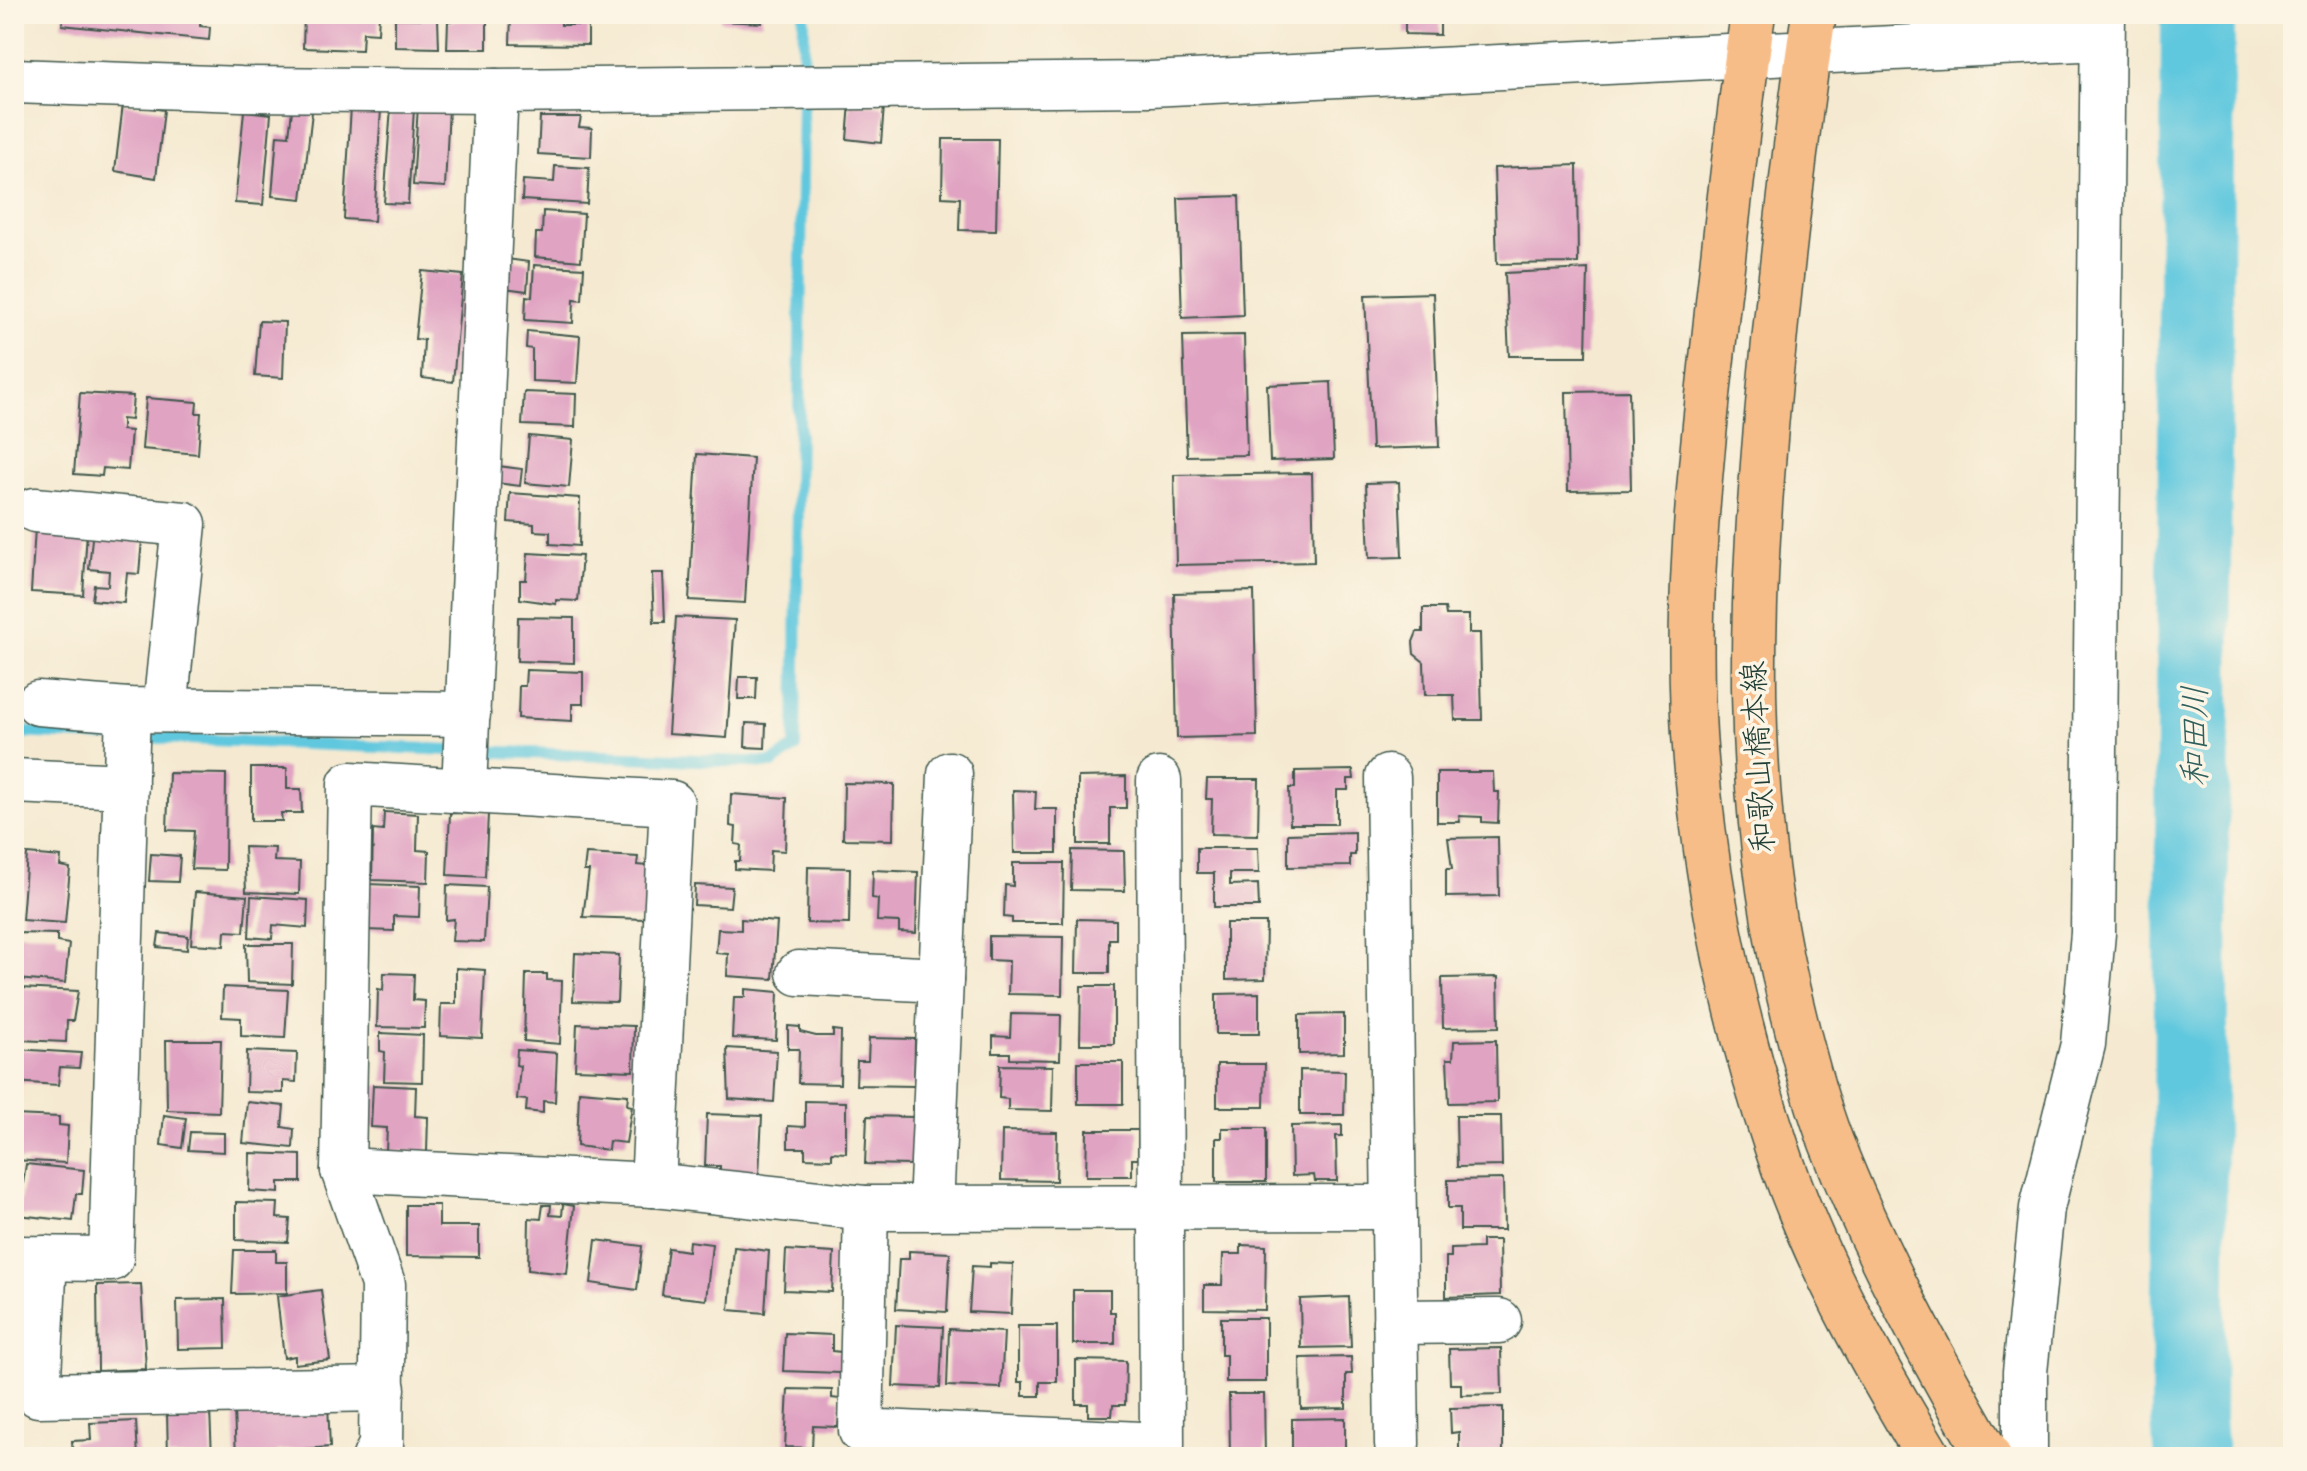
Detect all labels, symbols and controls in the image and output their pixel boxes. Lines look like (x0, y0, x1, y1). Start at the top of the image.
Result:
street label: 和歌山橋本線 (1733, 660, 1783, 854)
water label: 和田川 (2173, 685, 2216, 787)

